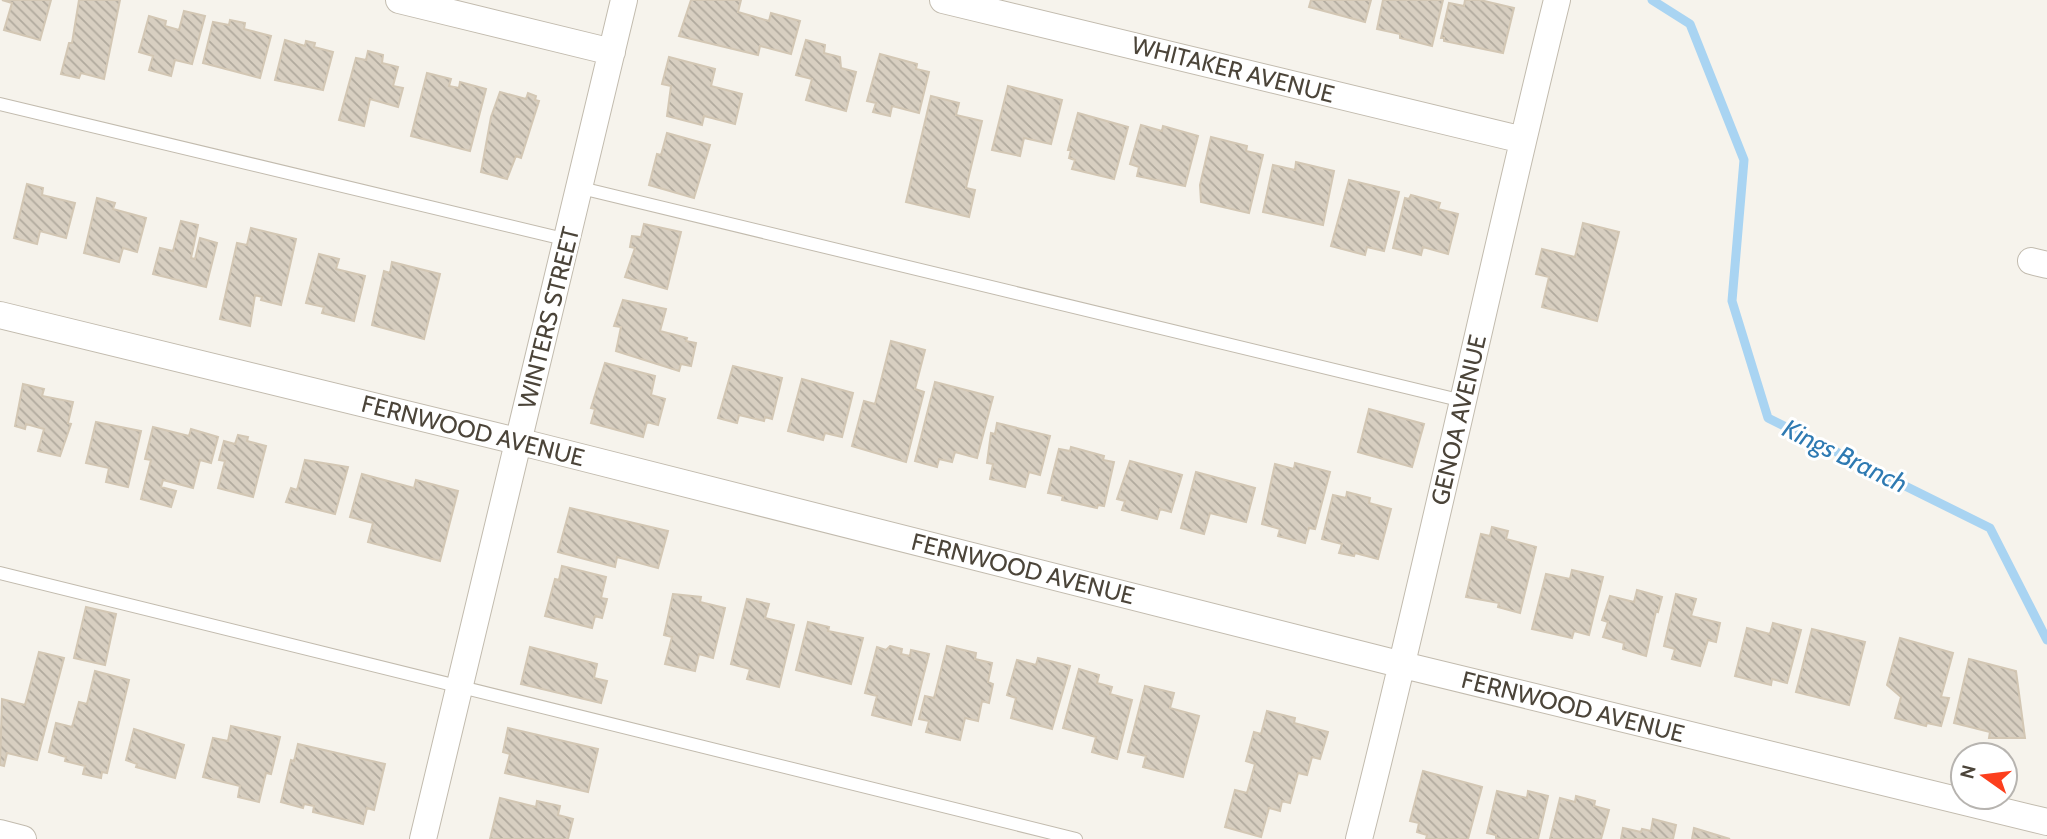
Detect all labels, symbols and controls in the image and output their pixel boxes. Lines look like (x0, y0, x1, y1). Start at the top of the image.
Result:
street label: WHITAKER AVENUE (1129, 30, 1338, 109)
street label: WINTERS STREET (512, 224, 585, 412)
street label: GENOA AVENUE (1425, 332, 1492, 508)
street label: FERNWOOD AVENUE (359, 389, 588, 472)
water label: Kings Branch (1777, 412, 1913, 500)
street label: FERNWOOD AVENUE (909, 527, 1138, 610)
street label: FERNWOOD AVENUE (1459, 665, 1688, 748)
north arrow (1949, 741, 2019, 811)
text: N (1955, 763, 1981, 781)

